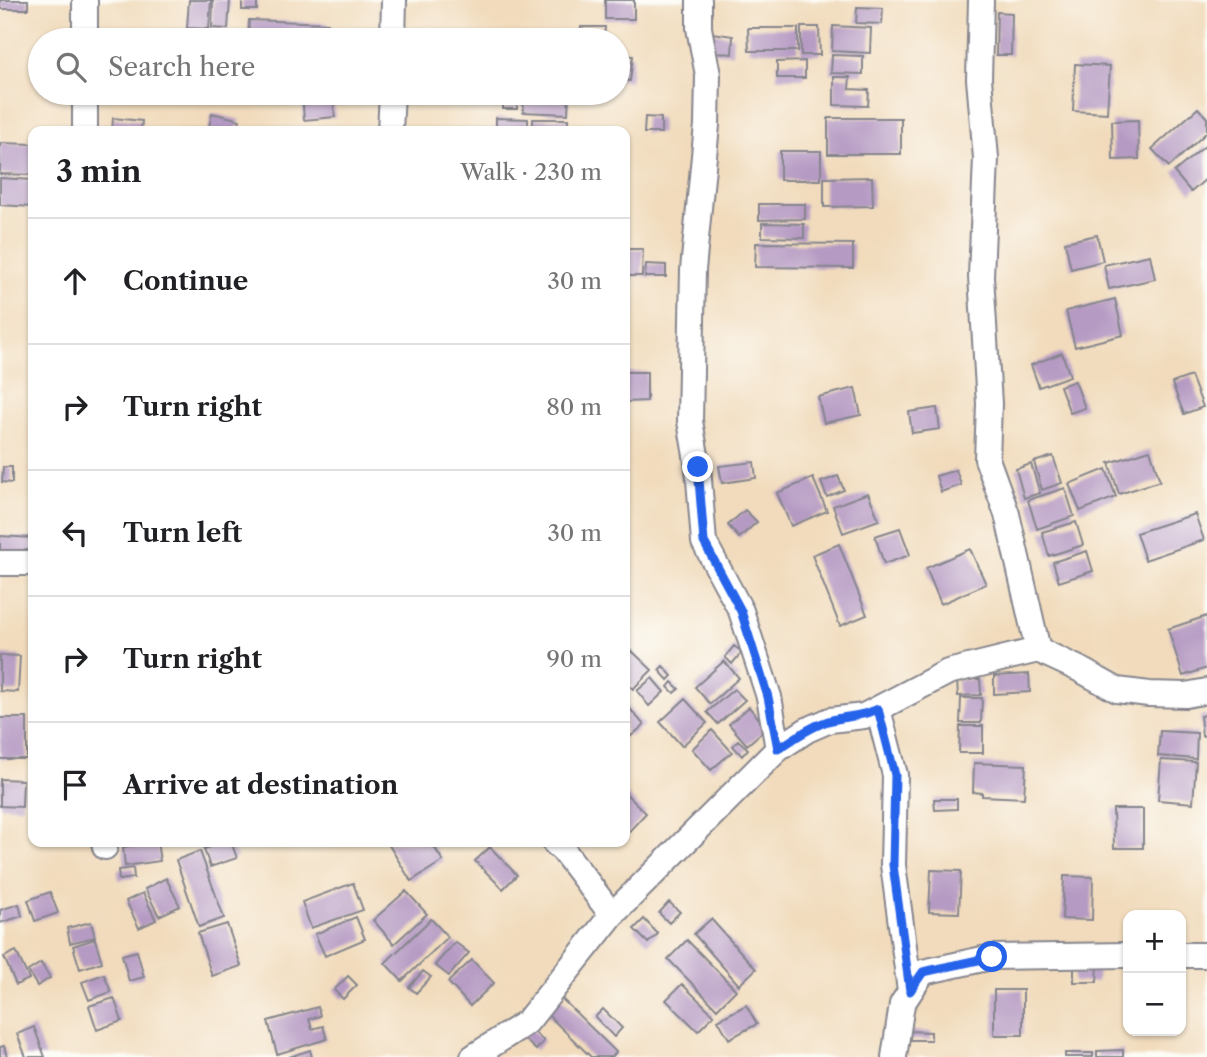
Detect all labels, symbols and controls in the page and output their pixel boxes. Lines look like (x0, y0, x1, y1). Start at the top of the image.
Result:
search box (28, 28, 630, 105)
icon: search (52, 48, 90, 86)
text: Search here (108, 51, 255, 83)
text: 3 min (56, 153, 142, 190)
text: Walk · 230 m (460, 158, 602, 186)
icon: ahead (56, 262, 94, 300)
text: Continue (123, 265, 248, 297)
text: 30 m (547, 267, 602, 295)
icon: right (56, 388, 94, 426)
text: Turn right (123, 391, 262, 423)
text: 80 m (546, 393, 602, 421)
route end (682, 451, 713, 482)
icon: left (56, 514, 94, 552)
text: Turn left (123, 517, 242, 549)
text: 30 m (547, 519, 602, 547)
icon: right (56, 640, 94, 678)
text: Turn right (123, 643, 262, 675)
text: 90 m (546, 645, 602, 673)
icon: arrive (56, 766, 94, 804)
text: Arrive at destination (123, 769, 398, 801)
map controls (1123, 910, 1186, 1036)
button: + (1123, 910, 1186, 973)
route start (976, 941, 1007, 972)
button: − (1123, 973, 1186, 1036)

